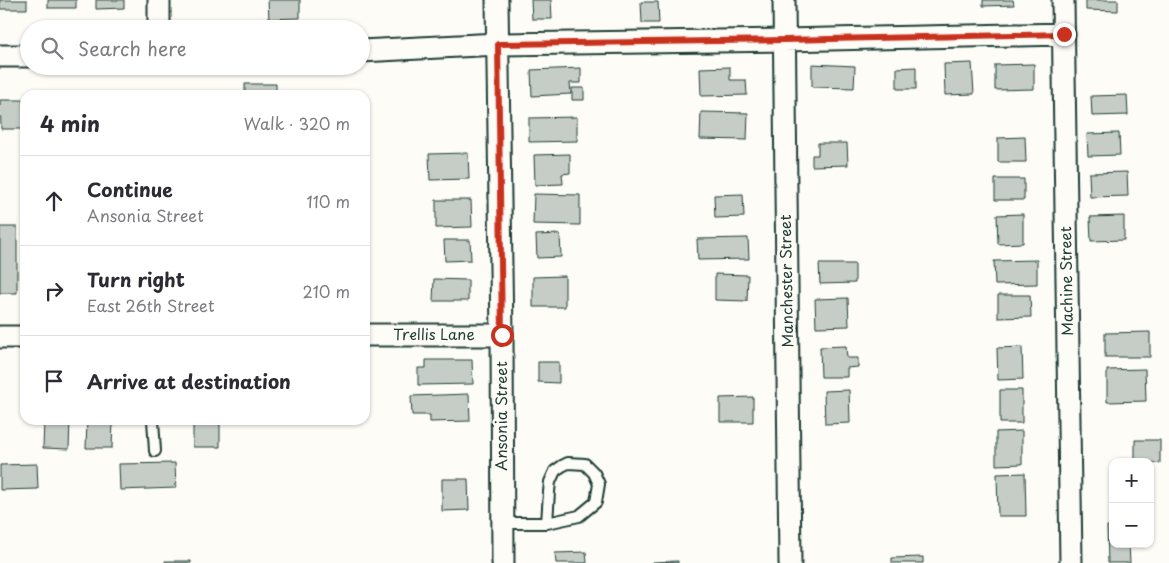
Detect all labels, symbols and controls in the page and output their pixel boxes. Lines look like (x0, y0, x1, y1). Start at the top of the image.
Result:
search box (20, 20, 370, 75)
route end (1053, 23, 1076, 46)
icon: search (38, 34, 66, 62)
text: Search here (78, 34, 187, 62)
text: 4 min (40, 107, 100, 139)
text: Walk · 320 m (244, 111, 350, 135)
text: Continue (87, 175, 173, 203)
icon: ahead (40, 187, 68, 215)
text: 110 m (307, 189, 350, 213)
text: Ansonia Street (87, 203, 204, 227)
street label: Manchester Street (773, 214, 798, 348)
street label: Machine Street (1053, 226, 1078, 336)
text: Turn right (87, 265, 185, 293)
icon: right (40, 277, 68, 305)
text: 210 m (302, 279, 350, 303)
text: East 26th Street (87, 293, 215, 317)
street label: Trellis Lane (393, 322, 475, 345)
route start (491, 324, 514, 347)
street label: Ansonia Street (489, 361, 512, 471)
icon: arrive (40, 367, 68, 395)
text: Arrive at destination (87, 367, 291, 395)
map controls (1109, 458, 1154, 548)
button: + (1109, 458, 1154, 503)
button: − (1109, 503, 1154, 548)

